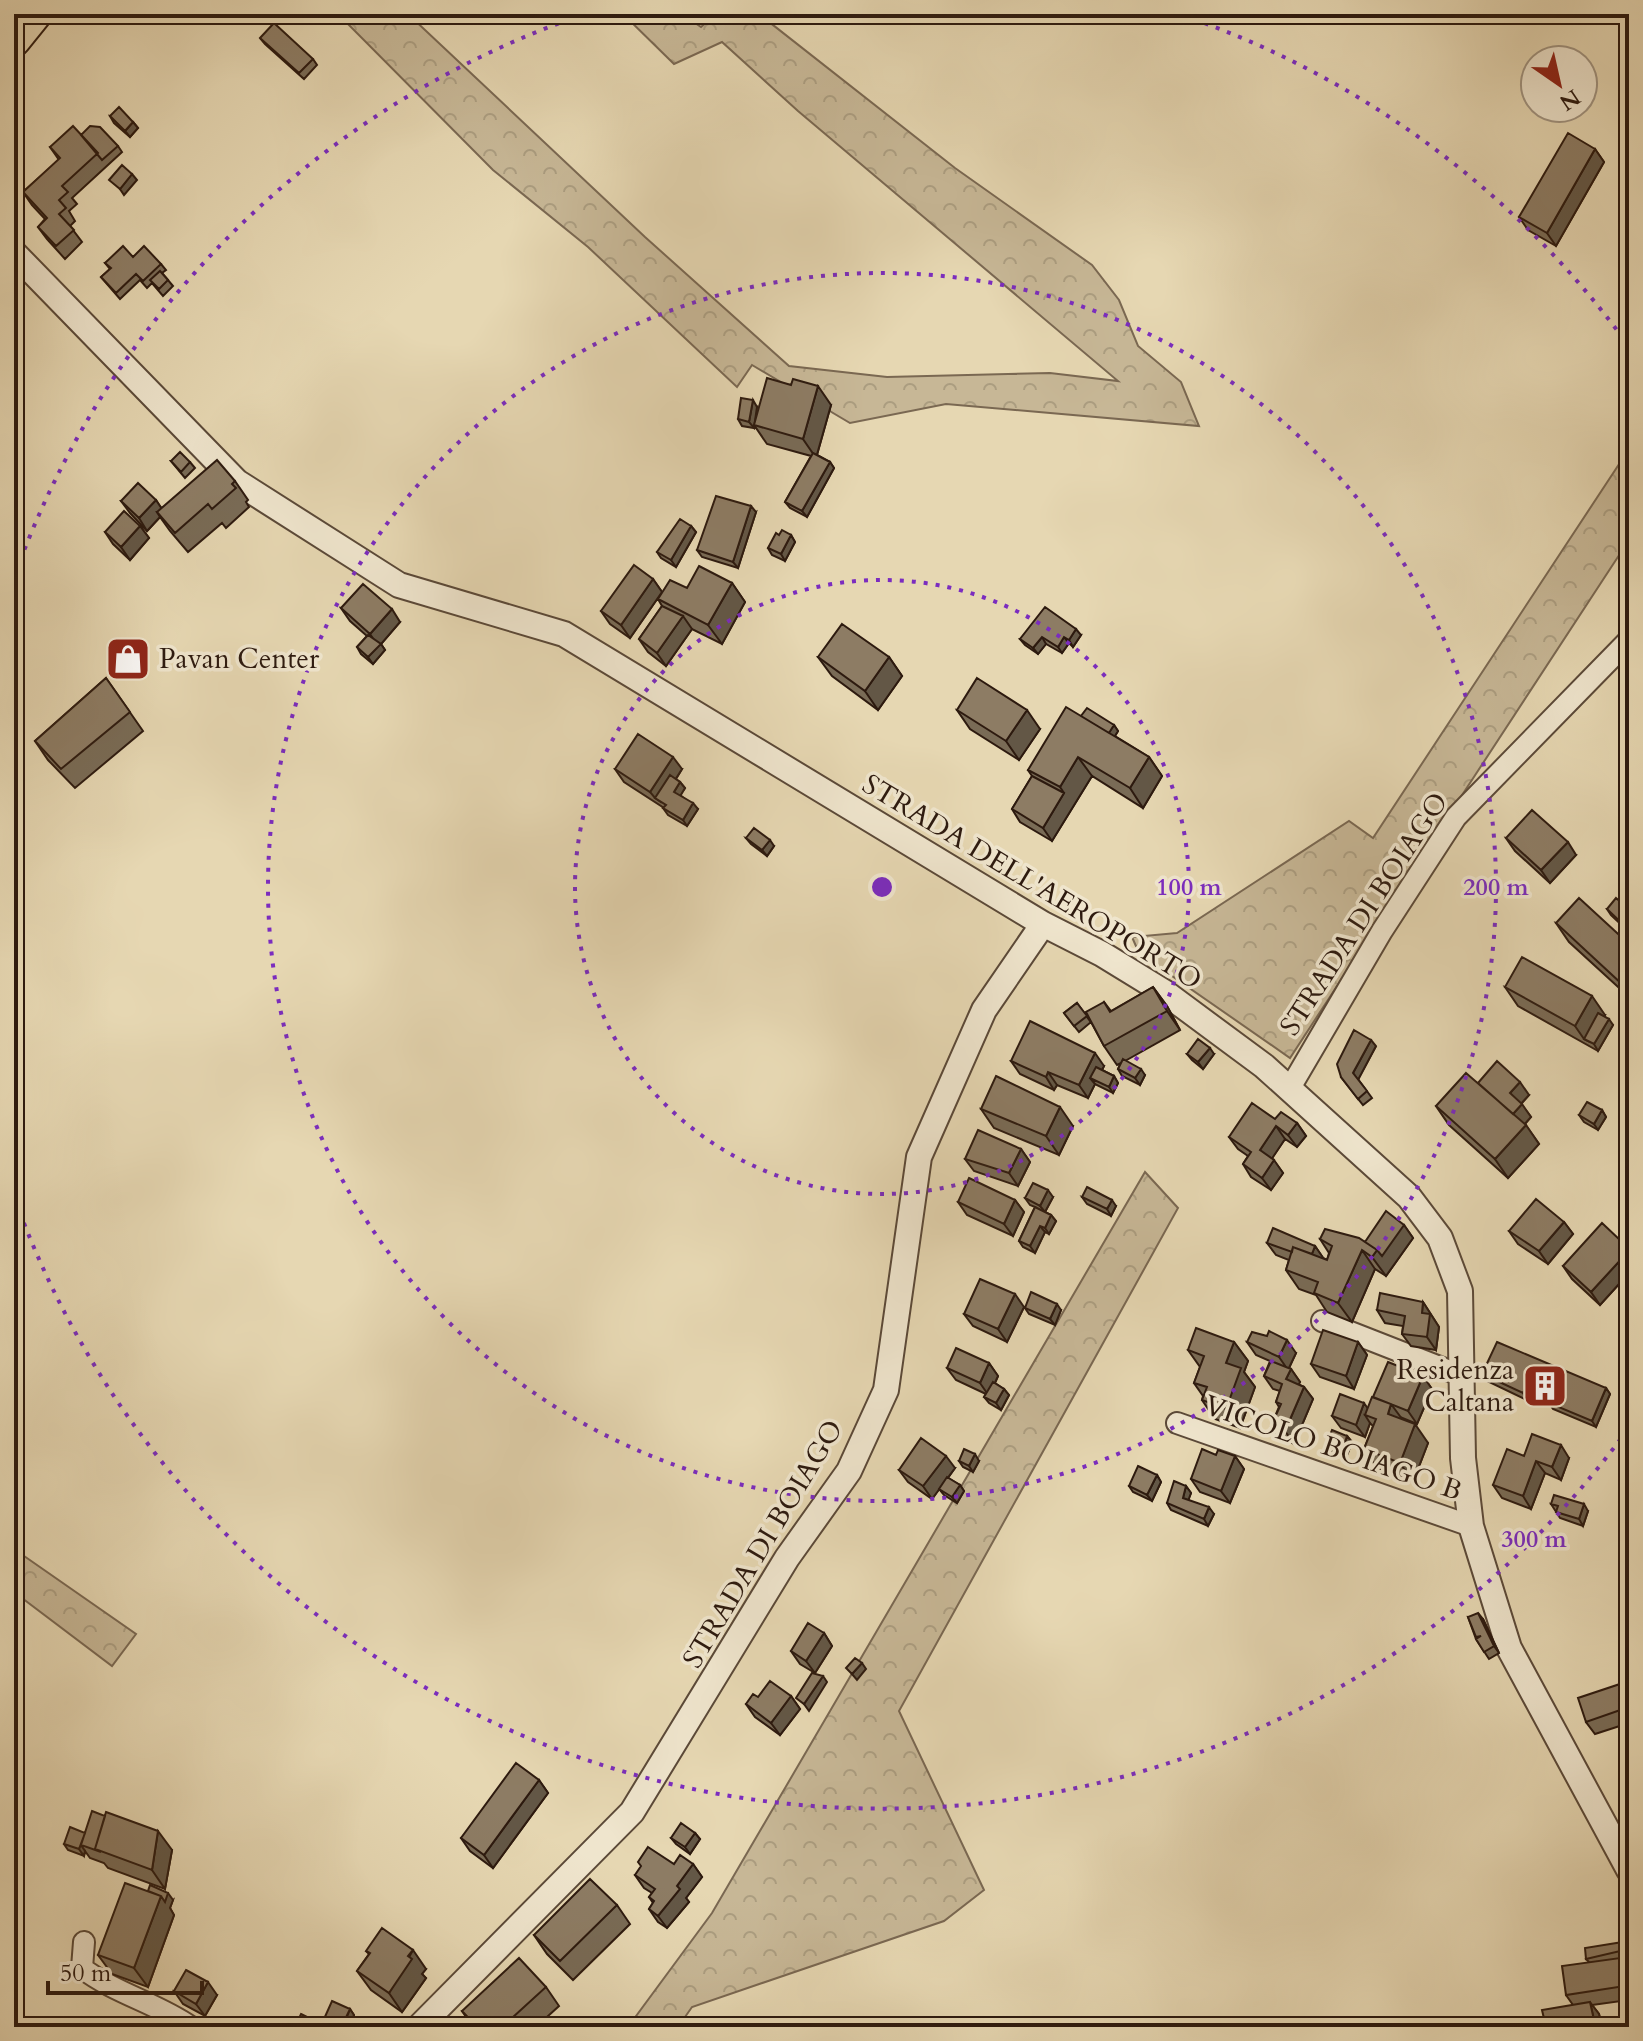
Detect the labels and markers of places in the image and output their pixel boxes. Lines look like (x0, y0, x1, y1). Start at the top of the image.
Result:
shop icon: Pavan Center (104, 635, 152, 683)
place label: Pavan Center (159, 640, 320, 678)
centre of rings (868, 873, 896, 901)
place label: Residenza Caltana (1397, 1351, 1514, 1421)
building icon: Residenza Caltana (1521, 1362, 1569, 1410)

